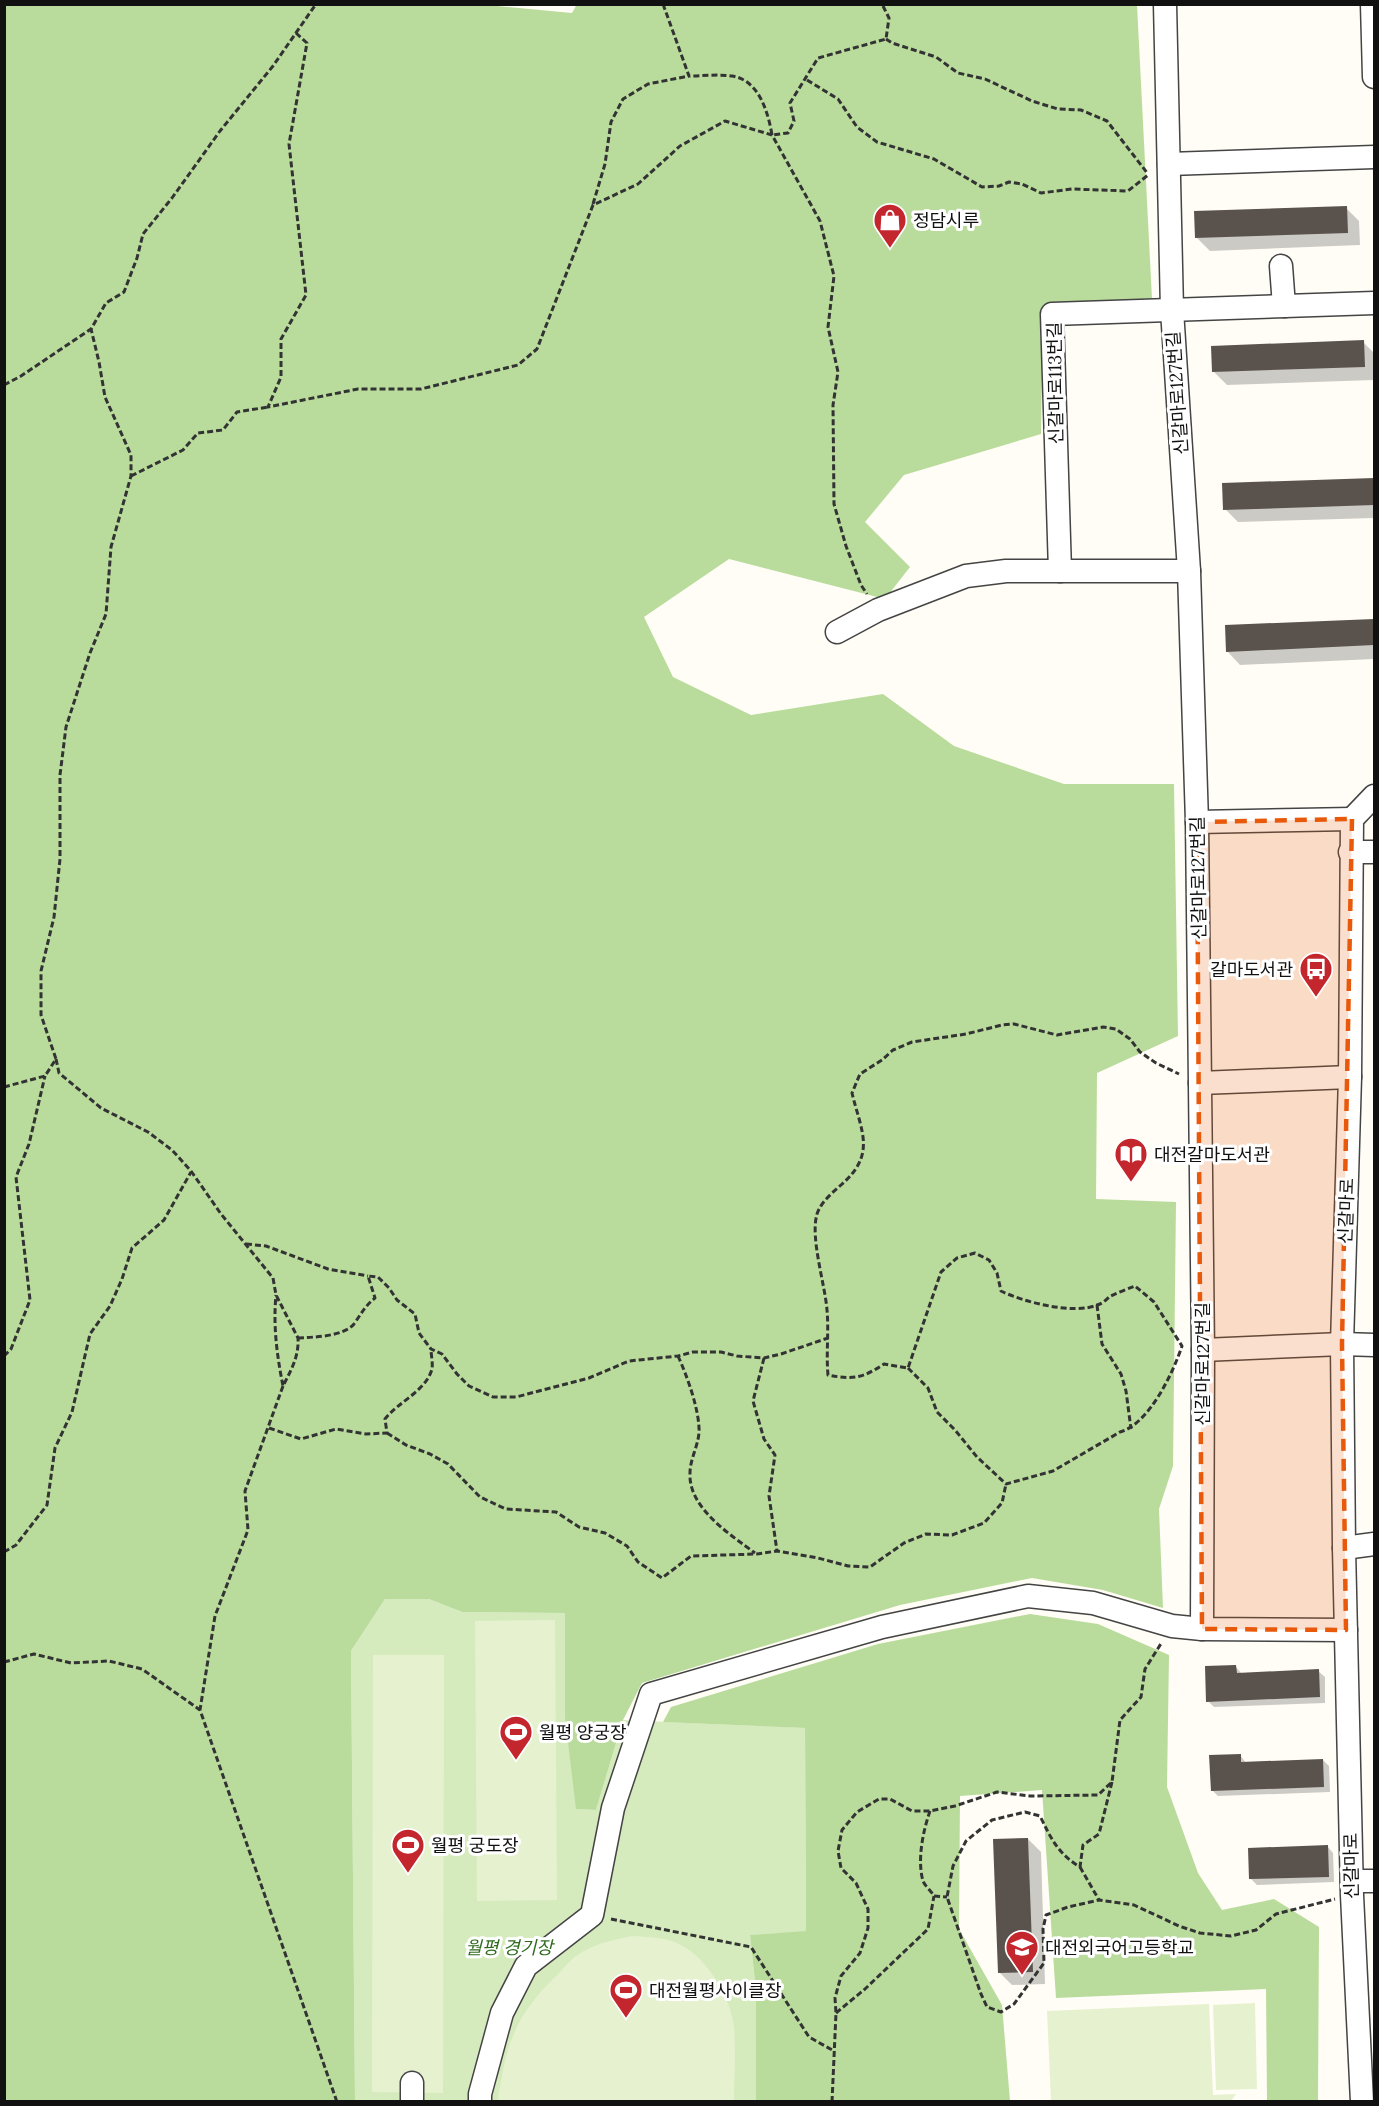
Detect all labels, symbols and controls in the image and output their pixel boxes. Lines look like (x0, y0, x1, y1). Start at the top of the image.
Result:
shop icon: 정담시루 (872, 202, 908, 249)
place label: 정담시루 (913, 209, 979, 232)
street label: 신갈마로113번길 (1042, 322, 1068, 444)
street label: 신갈마로127번길 (1161, 330, 1193, 456)
street label: 신갈마로127번길 (1185, 816, 1211, 940)
bus stop icon: 갈마도서관 (1298, 951, 1334, 998)
place label: 갈마도서관 (1210, 958, 1293, 981)
library icon: 대전갈마도서관 (1113, 1136, 1149, 1183)
place label: 대전갈마도서관 (1154, 1143, 1270, 1166)
street label: 신갈마로 (1333, 1177, 1359, 1245)
street label: 신갈마로127번길 (1191, 1302, 1214, 1426)
sports icon: 월평 양궁장 (498, 1714, 534, 1761)
place label: 월평 양궁장 (539, 1721, 627, 1744)
sports icon: 월평 궁도장 (390, 1827, 426, 1874)
street label: 신갈마로 (1339, 1833, 1363, 1899)
place label: 월평 궁도장 (431, 1834, 519, 1857)
school or university icon: 대전외국어고등학교 (1004, 1929, 1040, 1976)
park label: 월평 경기장 (465, 1936, 555, 1959)
place label: 대전외국어고등학교 (1045, 1936, 1194, 1959)
sports icon: 대전월평사이클장 (608, 1972, 644, 2019)
place label: 대전월평사이클장 (649, 1979, 781, 2002)

